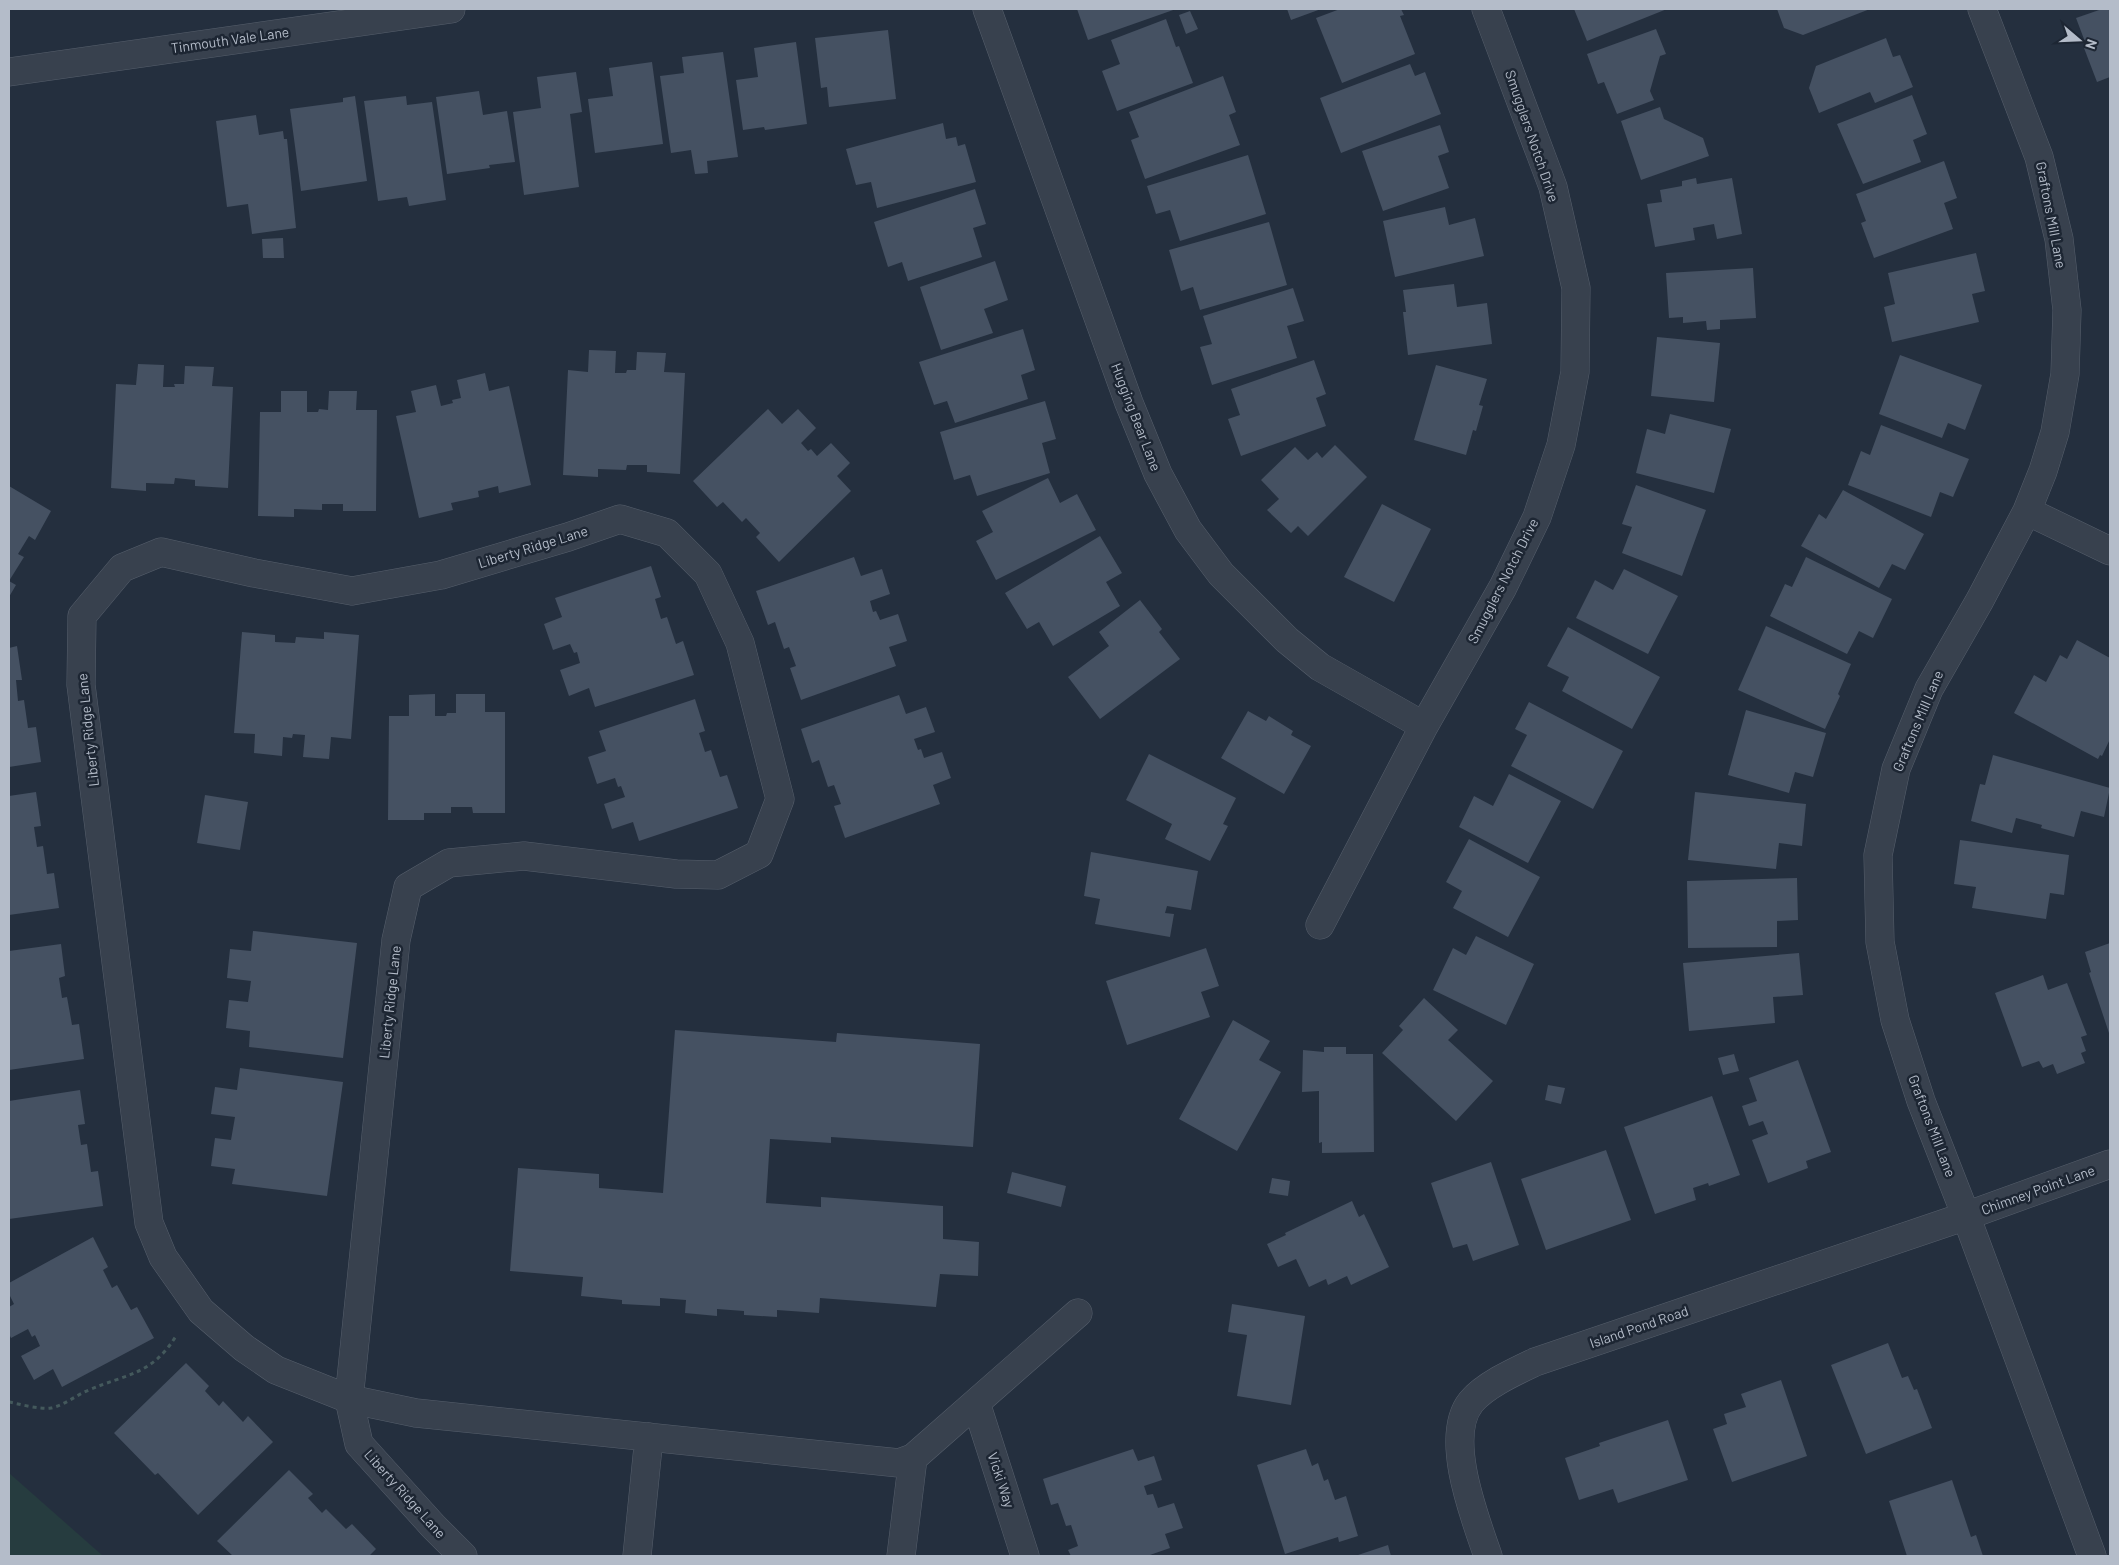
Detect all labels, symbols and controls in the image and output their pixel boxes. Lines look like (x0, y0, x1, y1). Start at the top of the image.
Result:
north arrow (2054, 15, 2104, 65)
street label: Tinmouth Vale Lane (170, 23, 290, 56)
text: N (2082, 37, 2101, 52)
street label: Smugglers Notch Drive (1502, 68, 1563, 204)
street label: Graftons Mill Lane (2033, 160, 2070, 270)
street label: Hugging Bear Lane (1108, 360, 1165, 473)
street label: Smugglers Notch Drive (1464, 515, 1542, 646)
street label: Liberty Ridge Lane (476, 522, 590, 571)
street label: Graftons Mill Lane (1889, 668, 1946, 774)
street label: Liberty Ridge Lane (73, 673, 102, 787)
street label: Liberty Ridge Lane (375, 945, 404, 1059)
street label: Graftons Mill Lane (1905, 1072, 1960, 1179)
street label: Chimney Point Lane (1979, 1161, 2097, 1218)
street label: Island Pond Road (1587, 1302, 1690, 1351)
street label: Liberty Ridge Lane (361, 1446, 450, 1542)
street label: Vicki Way (984, 1450, 1019, 1510)

